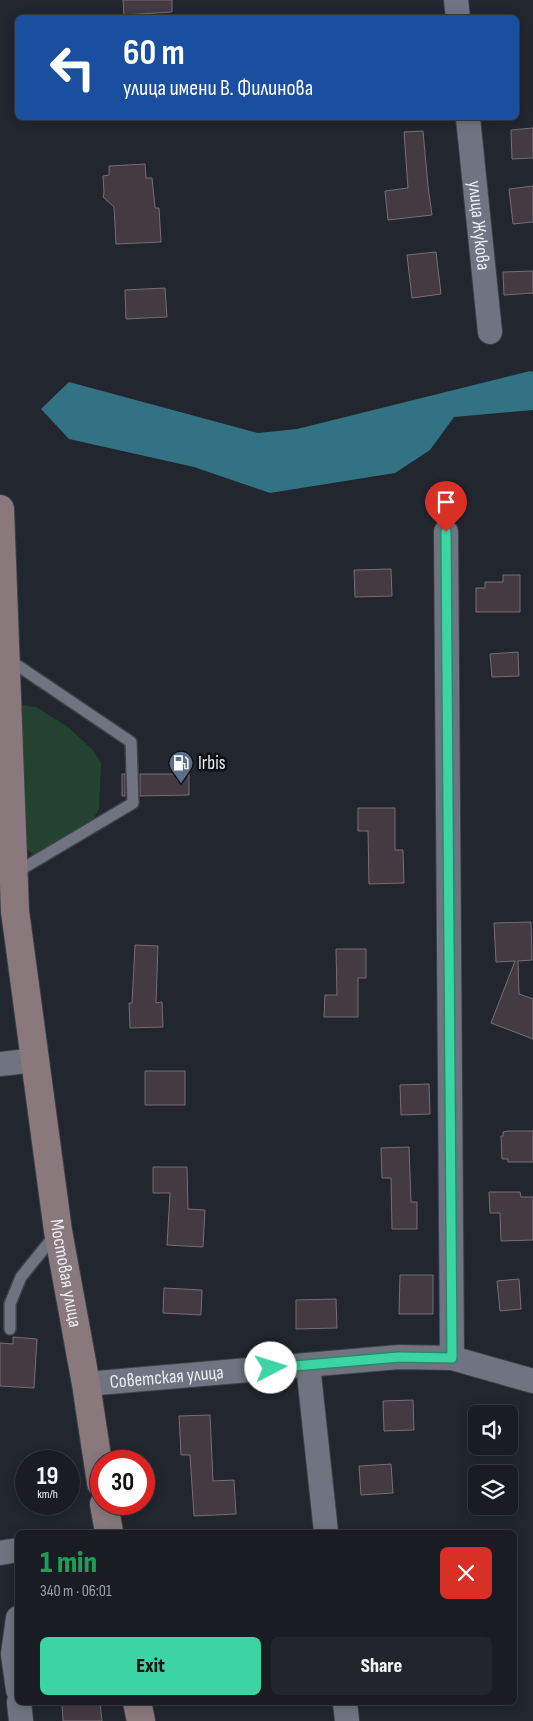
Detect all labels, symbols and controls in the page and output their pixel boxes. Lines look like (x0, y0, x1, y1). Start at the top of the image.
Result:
text: 60 m (123, 32, 185, 75)
icon: left (40, 35, 105, 100)
text: улица имени В. Филинова (123, 75, 313, 102)
street label: улица Жукова (463, 180, 495, 271)
pin (425, 481, 467, 532)
icon: arrive (432, 488, 460, 516)
fuel station icon: Irbis (168, 750, 194, 784)
place label: Irbis (198, 752, 226, 775)
street label: Мостовая улица (45, 1218, 87, 1329)
position arrow (244, 1341, 296, 1393)
street label: Советская улица (109, 1361, 225, 1393)
map controls (468, 1405, 518, 1515)
button: sound (468, 1405, 518, 1455)
speed limit sign: 30 (90, 1450, 155, 1515)
text: 19 (37, 1461, 58, 1492)
button: layers (468, 1465, 518, 1515)
text: km/h (37, 1487, 58, 1502)
text: 1 min (40, 1545, 97, 1581)
button: close (440, 1547, 492, 1599)
text: 340 m · 06:01 (40, 1582, 112, 1601)
button: Exit (40, 1637, 261, 1695)
button: Share (271, 1637, 492, 1695)

